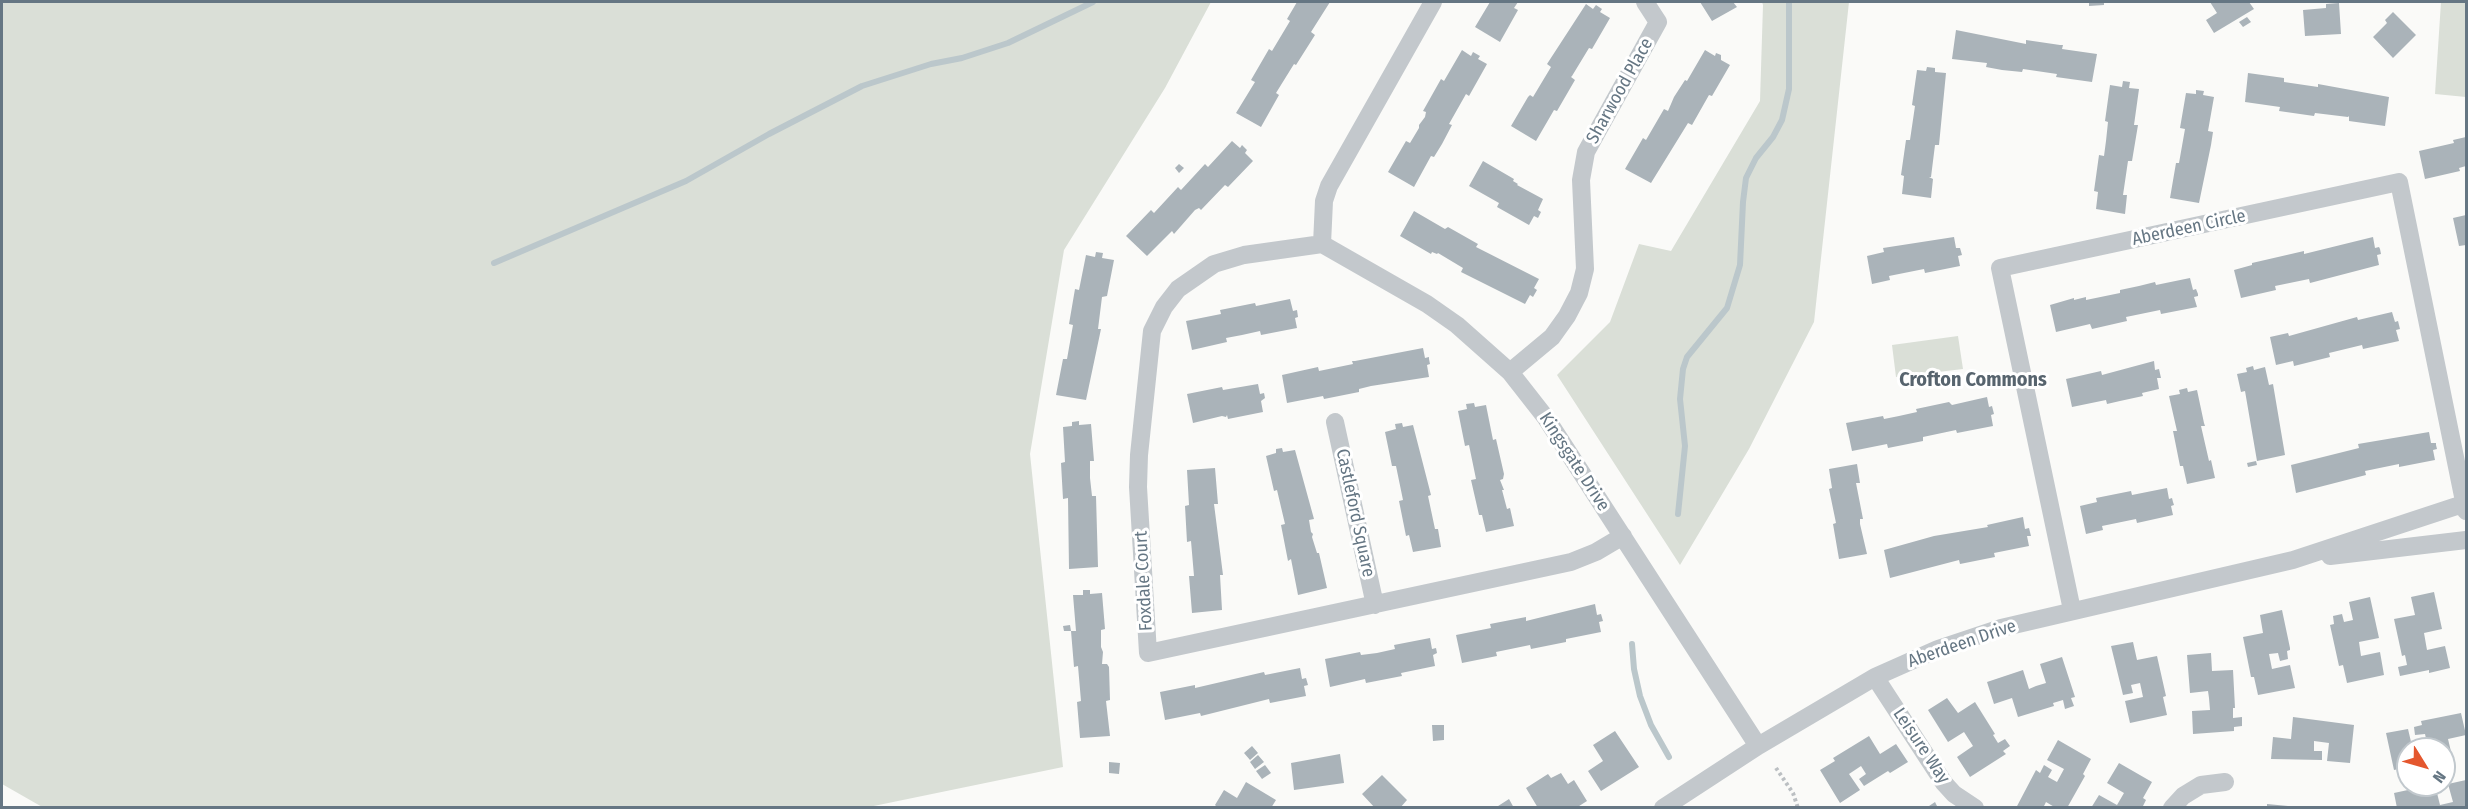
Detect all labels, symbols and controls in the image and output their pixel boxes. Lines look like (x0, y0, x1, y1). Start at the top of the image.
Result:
street label: Sharwood Place (1582, 35, 1658, 147)
street label: Aberdeen Circle (2130, 205, 2248, 251)
district label: Crofton Commons (1899, 368, 2047, 392)
street label: Kingsgate Drive (1534, 409, 1614, 515)
street label: Castleford Square (1331, 447, 1379, 579)
street label: Foxdale Court (1131, 530, 1157, 632)
street label: Aberdeen Drive (1905, 615, 2019, 673)
street label: Leisure Way (1888, 704, 1954, 788)
north arrow (2396, 737, 2456, 797)
text: N (2429, 767, 2450, 786)

